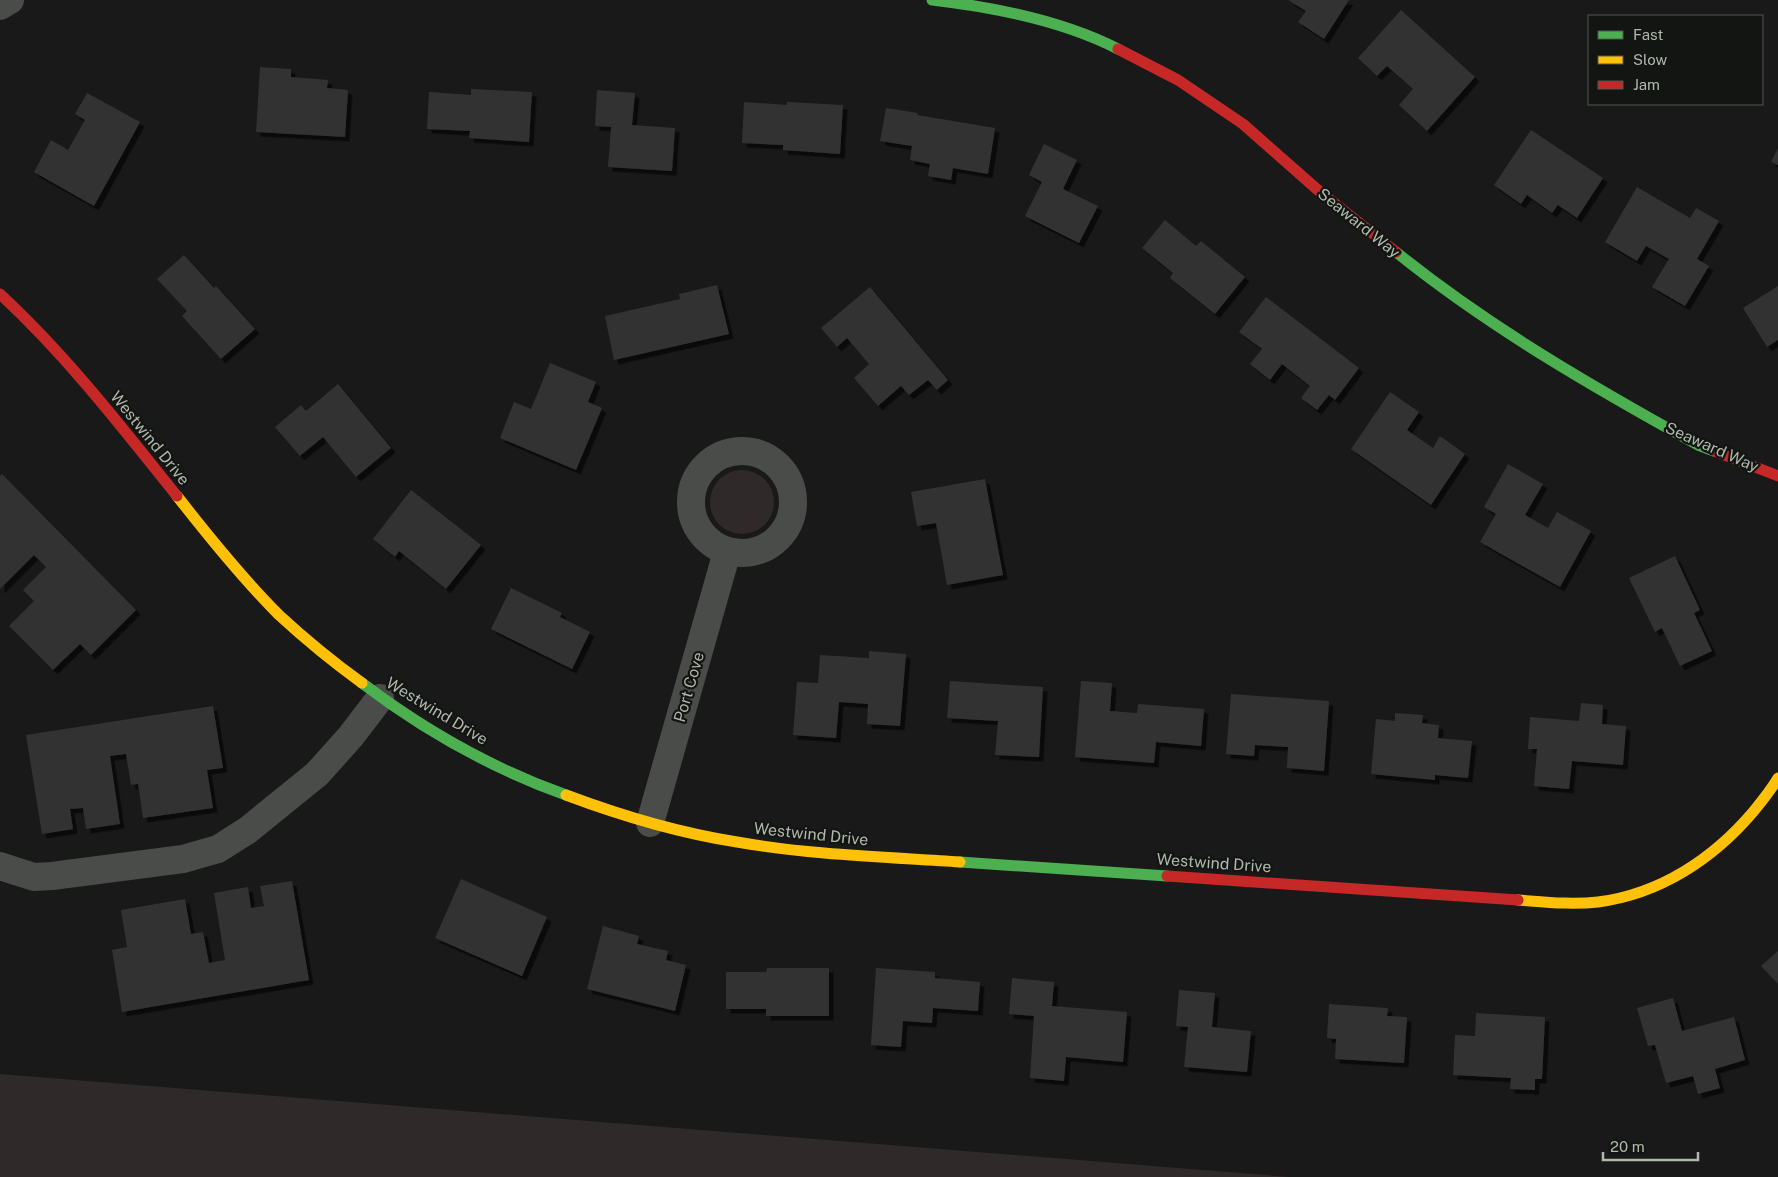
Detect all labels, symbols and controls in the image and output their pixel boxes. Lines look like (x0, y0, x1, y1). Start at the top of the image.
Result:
legend (1588, 15, 1763, 105)
text: Fast (1633, 26, 1663, 43)
text: Slow (1633, 51, 1668, 68)
text: Jam (1633, 76, 1660, 93)
street label: Seaward Way (1314, 184, 1404, 262)
street label: Westwind Drive (106, 387, 194, 489)
street label: Seaward Way (1662, 418, 1762, 476)
street label: Port Cove (670, 650, 708, 724)
street label: Westwind Drive (383, 673, 491, 749)
street label: Westwind Drive (753, 819, 869, 849)
street label: Westwind Drive (1156, 850, 1272, 876)
scale bar (1603, 1130, 1698, 1162)
text: 20 m (1610, 1138, 1645, 1155)

